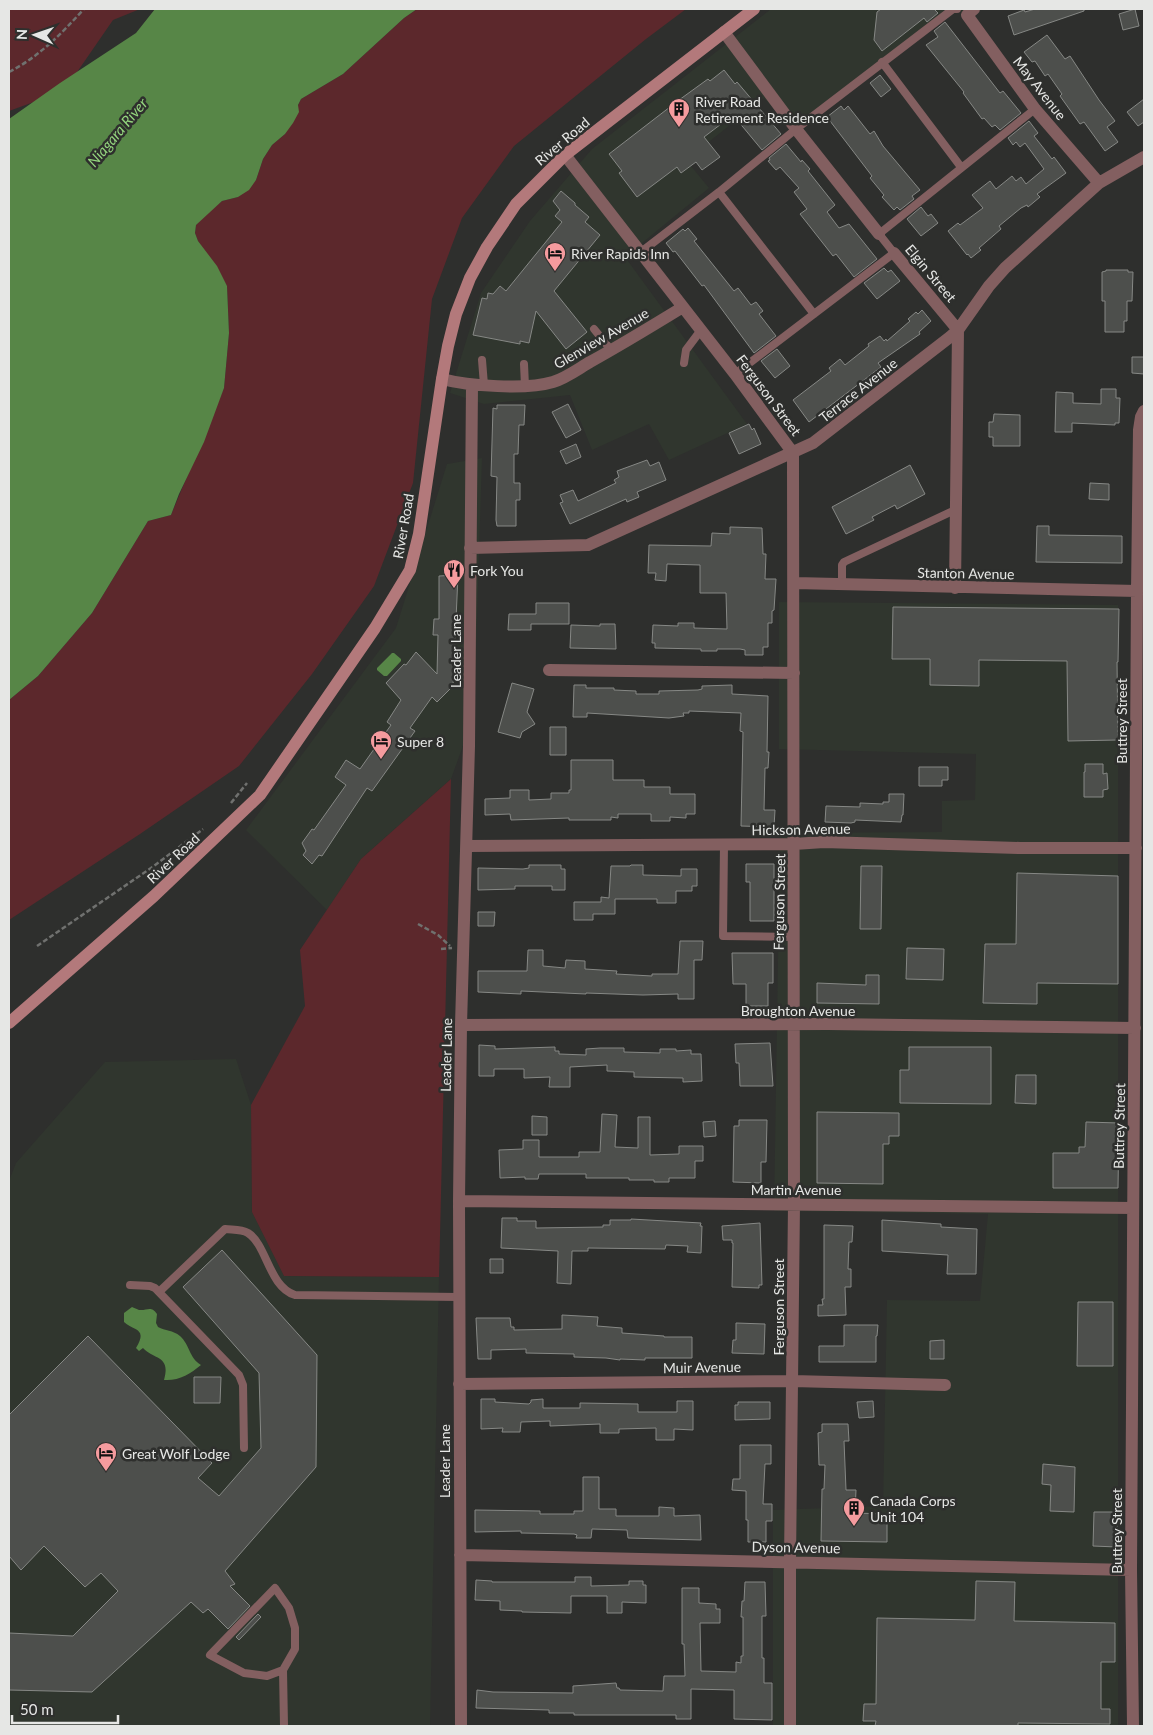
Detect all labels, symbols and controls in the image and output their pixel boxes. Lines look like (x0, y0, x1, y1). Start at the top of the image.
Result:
north arrow (10, 10, 60, 60)
text: N (13, 29, 30, 40)
street label: May Avenue (1010, 53, 1070, 123)
place label: River Road Retirement Residence (695, 93, 829, 126)
water label: Niagara River (83, 94, 151, 170)
building icon: River Road Retirement Residence (667, 97, 691, 128)
street label: River Road (531, 113, 593, 169)
hotel icon: River Rapids Inn (543, 241, 567, 272)
street label: Elgin Street (902, 241, 960, 305)
place label: River Rapids Inn (571, 245, 670, 262)
street label: Glenview Avenue (551, 304, 651, 372)
street label: Ferguson Street (733, 351, 805, 439)
street label: Terrace Avenue (816, 354, 900, 426)
street label: River Road (389, 492, 417, 560)
restaurant icon: Fork You (442, 558, 466, 589)
place label: Fork You (470, 562, 523, 579)
street label: Stanton Avenue (917, 564, 1015, 582)
street label: Leader Lane (447, 614, 464, 688)
street label: Buttrey Street (1113, 678, 1130, 764)
hotel icon: Super 8 (369, 729, 393, 760)
place label: Super 8 (397, 733, 444, 750)
street label: Hickson Avenue (751, 820, 851, 838)
street label: River Road (143, 829, 203, 887)
street label: Ferguson Street (770, 853, 788, 951)
street label: Broughton Avenue (741, 1002, 855, 1019)
street label: Leader Lane (437, 1018, 455, 1092)
street label: Buttrey Street (1110, 1083, 1128, 1169)
street label: Martin Avenue (751, 1181, 841, 1198)
street label: Ferguson Street (770, 1259, 787, 1355)
street label: Muir Avenue (663, 1358, 741, 1376)
street label: Leader Lane (436, 1424, 453, 1498)
hotel icon: Great Wolf Lodge (94, 1441, 118, 1472)
place label: Great Wolf Lodge (122, 1445, 230, 1462)
street label: Buttrey Street (1108, 1488, 1125, 1574)
place label: Canada Corps Unit 104 (870, 1492, 956, 1525)
building icon: Canada Corps Unit 104 (842, 1496, 866, 1527)
street label: Dyson Avenue (751, 1538, 841, 1556)
scale bar (12, 1692, 119, 1724)
text: 50 m (20, 1700, 54, 1718)

